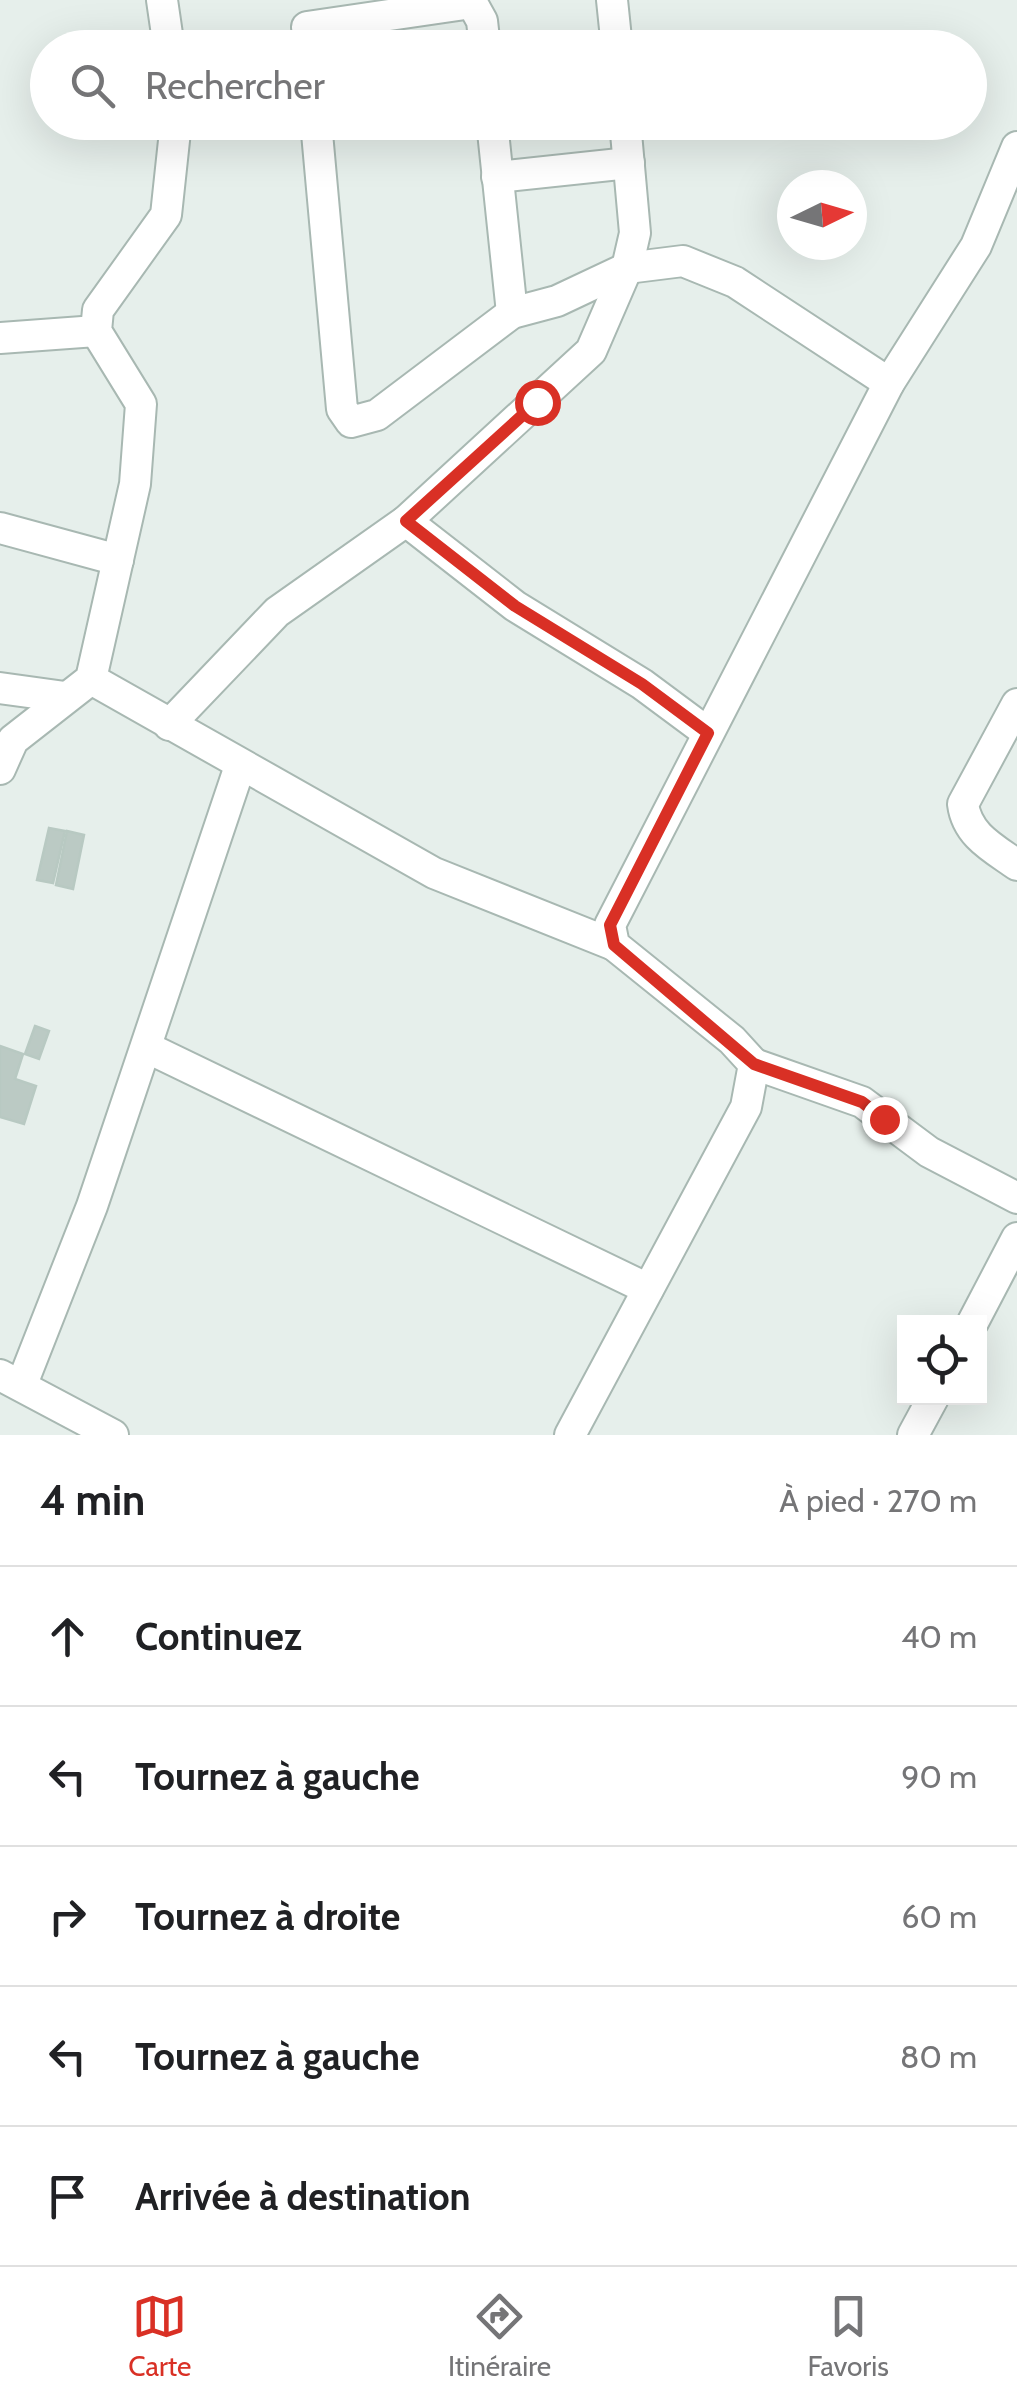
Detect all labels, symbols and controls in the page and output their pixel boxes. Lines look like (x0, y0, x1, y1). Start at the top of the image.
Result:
search box (30, 30, 987, 140)
icon: search (65, 58, 120, 113)
text: Rechercher (145, 62, 325, 109)
north arrow (777, 170, 867, 260)
route start (515, 380, 561, 426)
route end (862, 1097, 908, 1143)
map controls (897, 1315, 987, 1405)
button: locate (897, 1315, 987, 1405)
text: 4 min (40, 1474, 145, 1526)
text: À pied · 270 m (779, 1481, 977, 1520)
icon: ahead (40, 1609, 95, 1664)
text: Continuez (135, 1613, 302, 1660)
text: 40 m (901, 1617, 977, 1656)
icon: left (40, 1749, 95, 1804)
text: Tournez à gauche (135, 1753, 420, 1800)
text: 90 m (901, 1757, 977, 1796)
icon: right (40, 1889, 95, 1944)
text: Tournez à droite (135, 1893, 400, 1940)
text: 60 m (901, 1897, 977, 1936)
icon: left (40, 2029, 95, 2084)
text: Tournez à gauche (135, 2033, 420, 2080)
text: 80 m (900, 2037, 977, 2076)
icon: arrive (40, 2169, 95, 2224)
text: Arrivée à destination (135, 2173, 471, 2220)
tab: Carte (128, 2289, 191, 2383)
tab: Itinéraire (448, 2289, 551, 2383)
tab: Favoris (807, 2289, 889, 2383)

